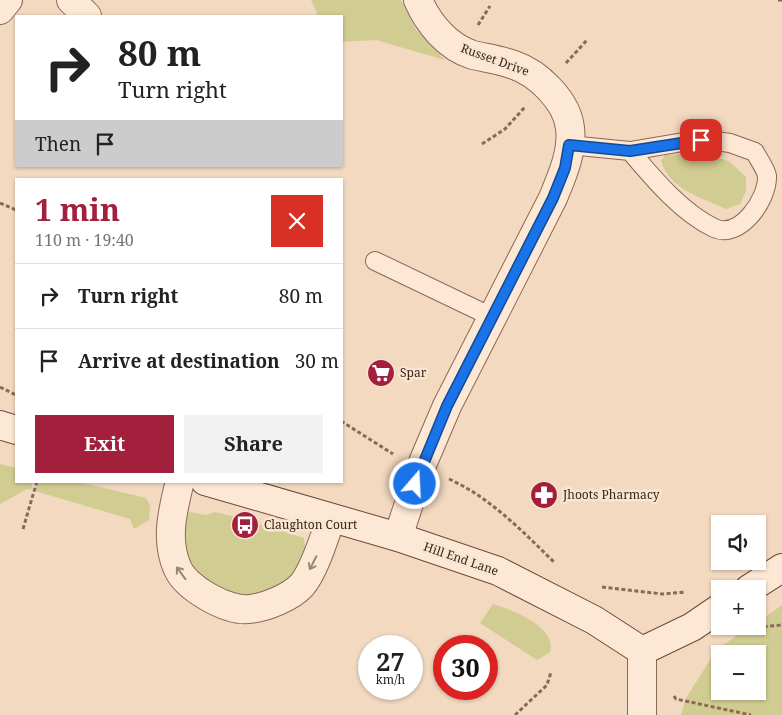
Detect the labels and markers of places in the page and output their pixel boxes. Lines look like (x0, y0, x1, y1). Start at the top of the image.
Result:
pin (680, 119, 722, 161)
supermarket icon: Spar (366, 358, 396, 388)
place label: Spar (400, 364, 427, 381)
pharmacy icon: Jhoots Pharmacy (529, 480, 559, 510)
place label: Jhoots Pharmacy (562, 486, 660, 503)
bus stop icon: Claughton Court (230, 510, 260, 540)
place label: Claughton Court (264, 516, 357, 533)

